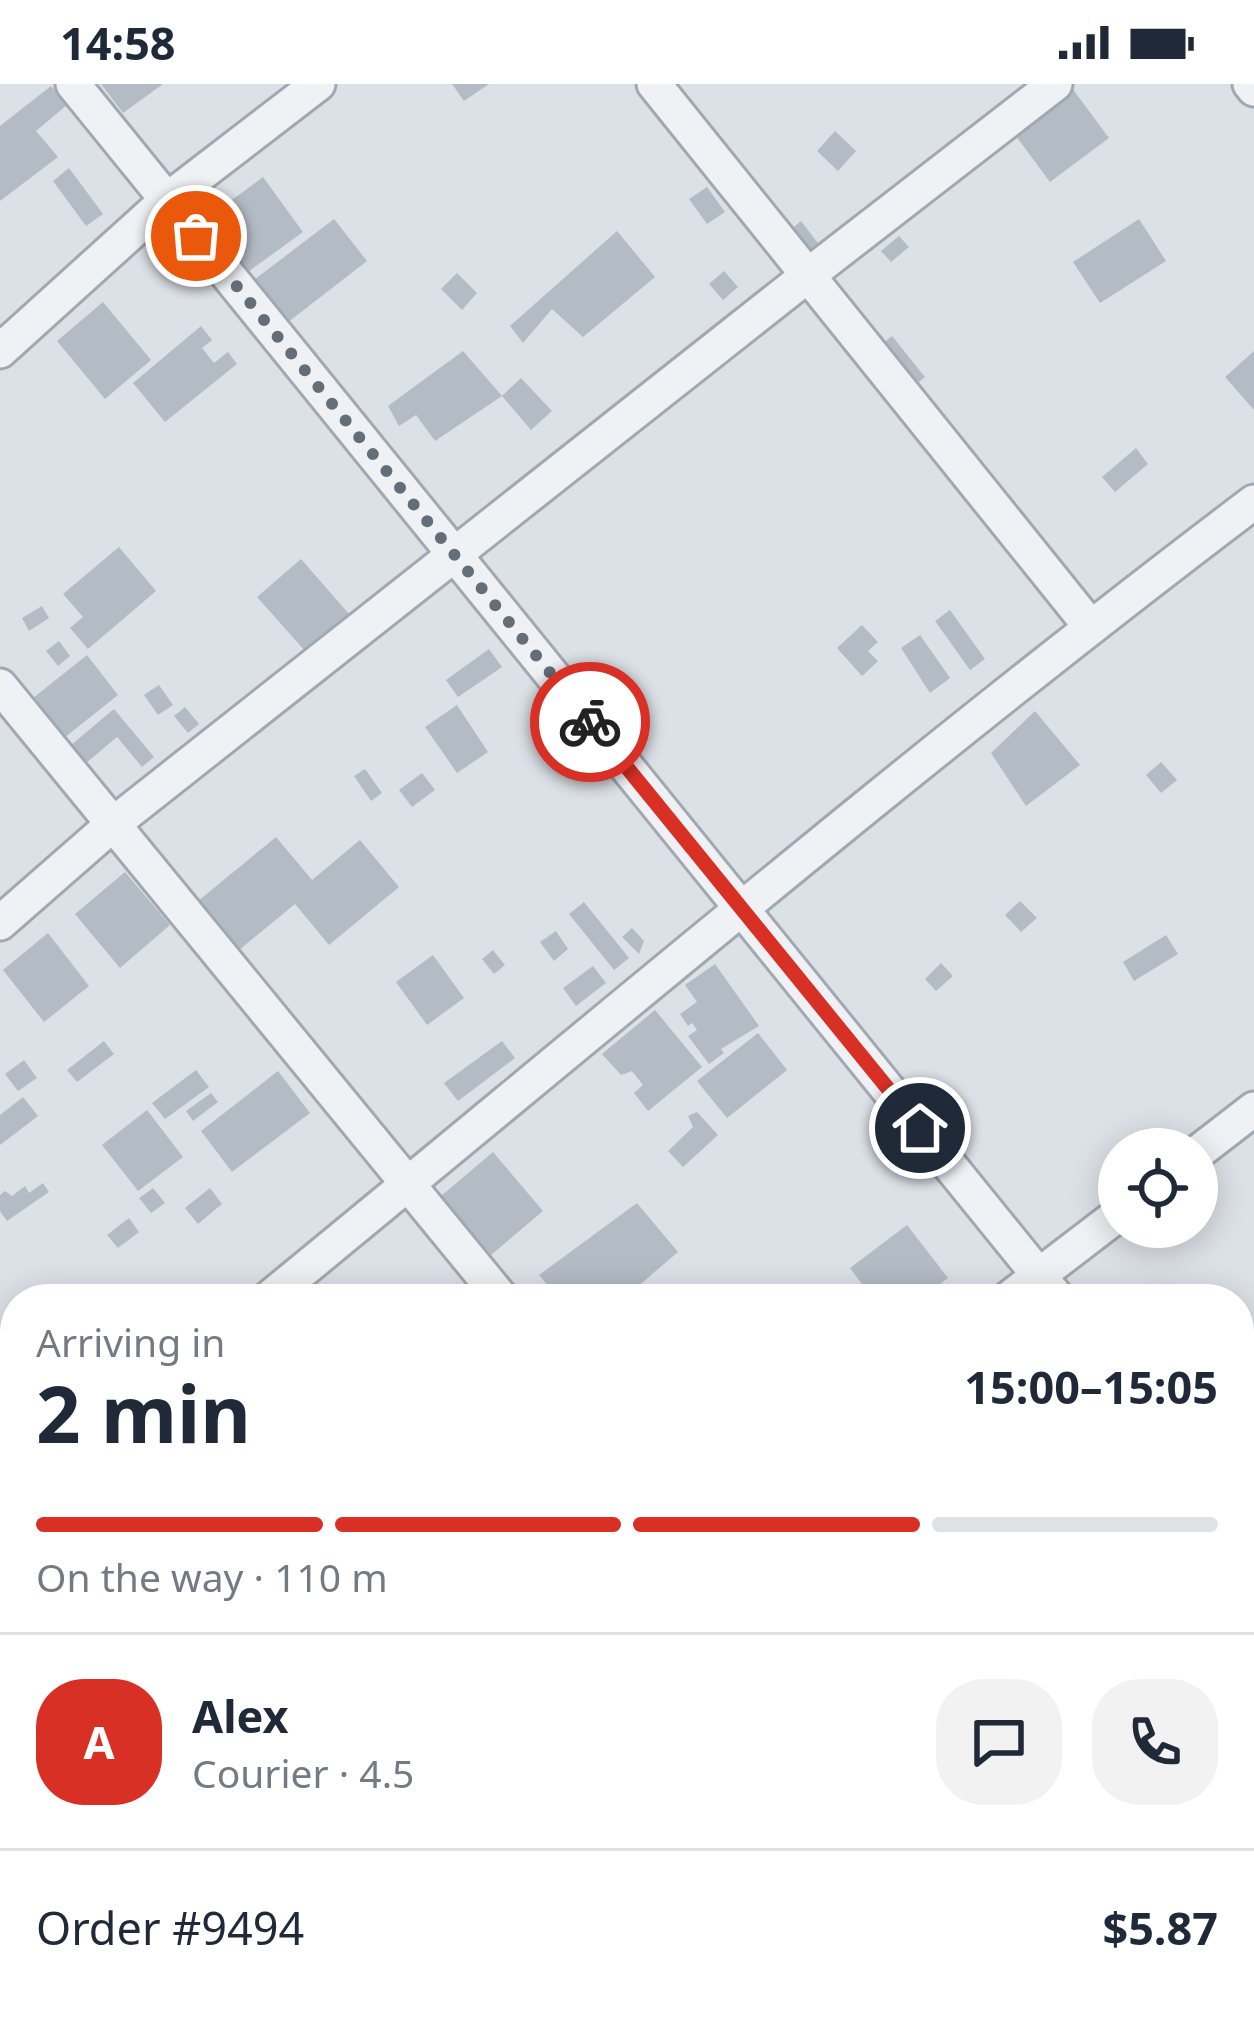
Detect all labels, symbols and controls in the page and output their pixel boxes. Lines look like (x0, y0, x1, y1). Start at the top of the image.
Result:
text: 14:58 (60, 12, 176, 73)
pin (145, 185, 247, 287)
icon: bag (163, 203, 229, 269)
courier (530, 662, 650, 782)
icon: bike (557, 689, 623, 755)
pin (869, 1077, 971, 1179)
icon: home (887, 1095, 953, 1161)
map controls (1098, 1128, 1218, 1248)
button: locate (1098, 1128, 1218, 1248)
text: Arriving in (36, 1315, 225, 1368)
text: 15:00–15:05 (964, 1356, 1218, 1417)
text: 2 min (36, 1360, 251, 1466)
text: On the way · 110 m (36, 1550, 388, 1603)
button: chat (936, 1679, 1062, 1805)
button: phone (1092, 1679, 1218, 1805)
text: Alex (192, 1685, 289, 1746)
text: A (83, 1711, 115, 1772)
text: Courier · 4.5 (192, 1746, 414, 1799)
text: Order #9494 (36, 1897, 304, 1958)
text: $5.87 (1102, 1897, 1218, 1958)

